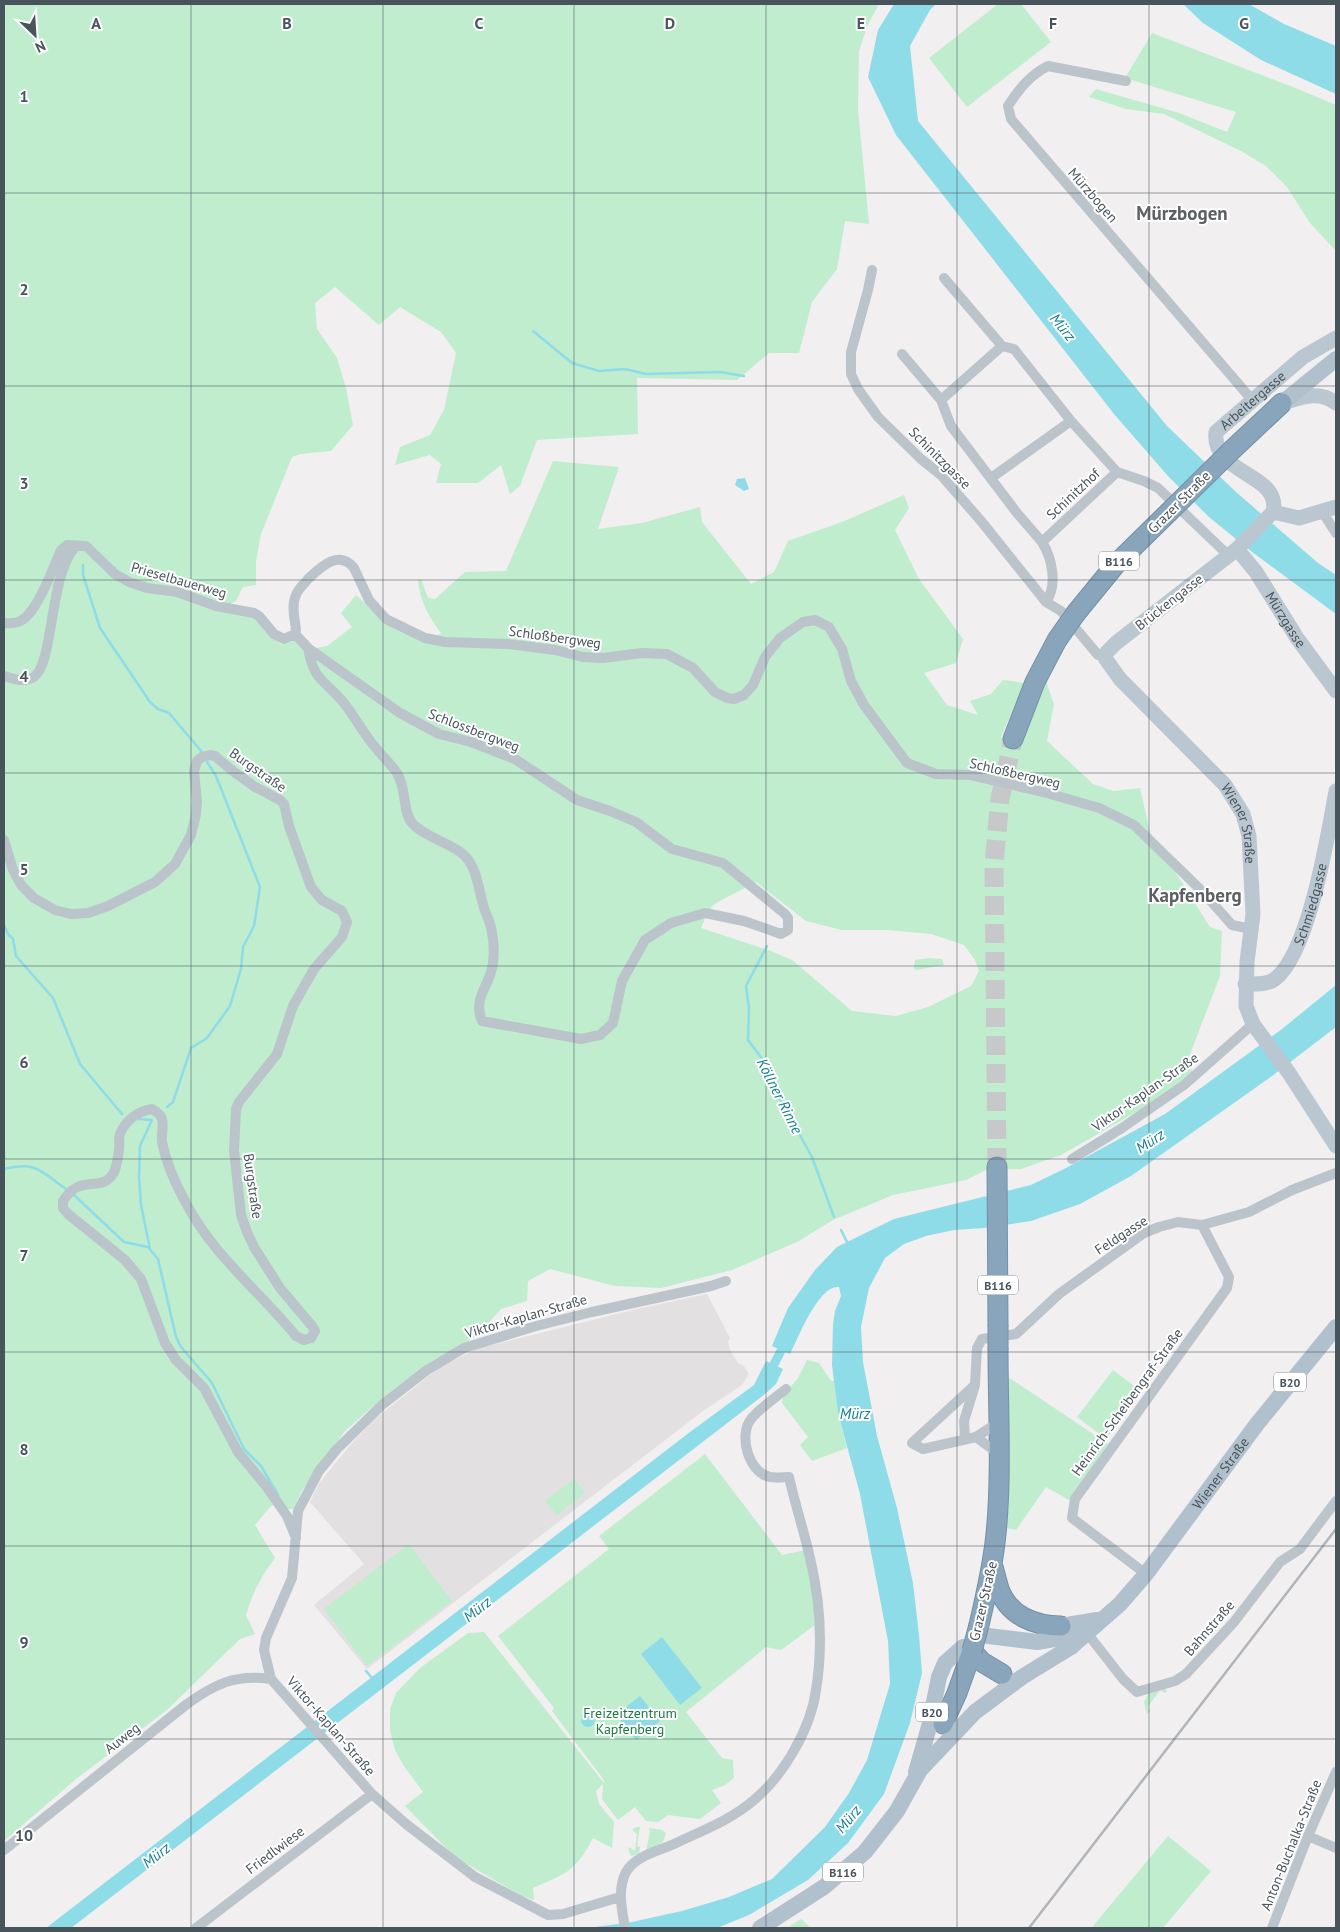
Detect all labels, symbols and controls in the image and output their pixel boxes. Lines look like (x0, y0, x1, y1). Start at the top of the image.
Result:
north arrow (10, 10, 60, 60)
text: A (91, 13, 101, 33)
text: B (282, 13, 292, 33)
text: C (475, 13, 484, 33)
text: D (665, 13, 675, 33)
text: E (857, 13, 865, 33)
text: F (1049, 13, 1057, 33)
text: G (1239, 13, 1249, 33)
text: N (33, 37, 48, 57)
text: 1 (19, 86, 29, 106)
street label: Mürzbogen (1064, 164, 1122, 226)
district label: Mürzbogen (1136, 201, 1228, 225)
text: 2 (19, 279, 29, 299)
water label: Mürz (1046, 309, 1080, 345)
street label: Arbeitergasse (1216, 367, 1289, 434)
street label: Schinitzgasse (905, 423, 975, 493)
street label: Schinitzhof (1042, 464, 1104, 523)
street label: Grazer Straße (1144, 467, 1214, 537)
text: 3 (19, 473, 29, 493)
road number: B116 (1099, 552, 1139, 570)
street label: Prieselbauerweg (129, 558, 229, 602)
street label: Brückengasse (1131, 570, 1207, 634)
street label: Mürzgasse (1261, 588, 1310, 651)
street label: Schloßbergweg (508, 622, 602, 652)
text: 4 (19, 666, 29, 686)
street label: Schlossbergweg (426, 704, 522, 756)
street label: Burgstraße (226, 744, 290, 796)
street label: Schloßbergweg (968, 754, 1062, 792)
street label: Wiener Straße (1217, 780, 1259, 864)
text: 5 (19, 859, 29, 879)
street label: Schmiedgasse (1290, 862, 1331, 948)
district label: Kapfenberg (1148, 883, 1242, 907)
street label: Viktor-Kaplan-Straße (1087, 1048, 1202, 1136)
text: 6 (19, 1052, 29, 1072)
water label: Köllner Rinne (753, 1055, 807, 1137)
water label: Mürz (1132, 1124, 1168, 1157)
street label: Burgstraße (240, 1152, 266, 1220)
street label: Feldgasse (1091, 1211, 1151, 1259)
text: 7 (19, 1245, 29, 1265)
road number: B116 (978, 1276, 1018, 1294)
street label: Viktor-Kaplan-Straße (462, 1290, 589, 1342)
street label: Heinrich-Scheibengraf-Straße (1067, 1325, 1187, 1479)
road number: B20 (1274, 1372, 1306, 1391)
water label: Mürz (840, 1404, 871, 1423)
street label: Wiener Straße (1188, 1434, 1253, 1513)
text: 8 (19, 1439, 29, 1459)
street label: Grazer Straße (965, 1559, 1001, 1643)
water label: Mürz (459, 1592, 495, 1626)
street label: Bahnstraße (1180, 1596, 1238, 1660)
text: 9 (19, 1632, 29, 1652)
street label: Viktor-Kaplan-Straße (282, 1672, 379, 1779)
road number: B20 (916, 1702, 948, 1721)
park label: Freizeitzentrum Kapfenberg (583, 1704, 677, 1738)
street label: Auweg (101, 1718, 143, 1758)
street label: Anton-Buchalka-Straße (1257, 1777, 1325, 1913)
water label: Mürz (831, 1801, 865, 1837)
street label: Friedlwiese (242, 1822, 308, 1878)
text: 10 (15, 1825, 33, 1845)
water label: Mürz (138, 1838, 174, 1872)
road number: B116 (823, 1862, 863, 1881)

